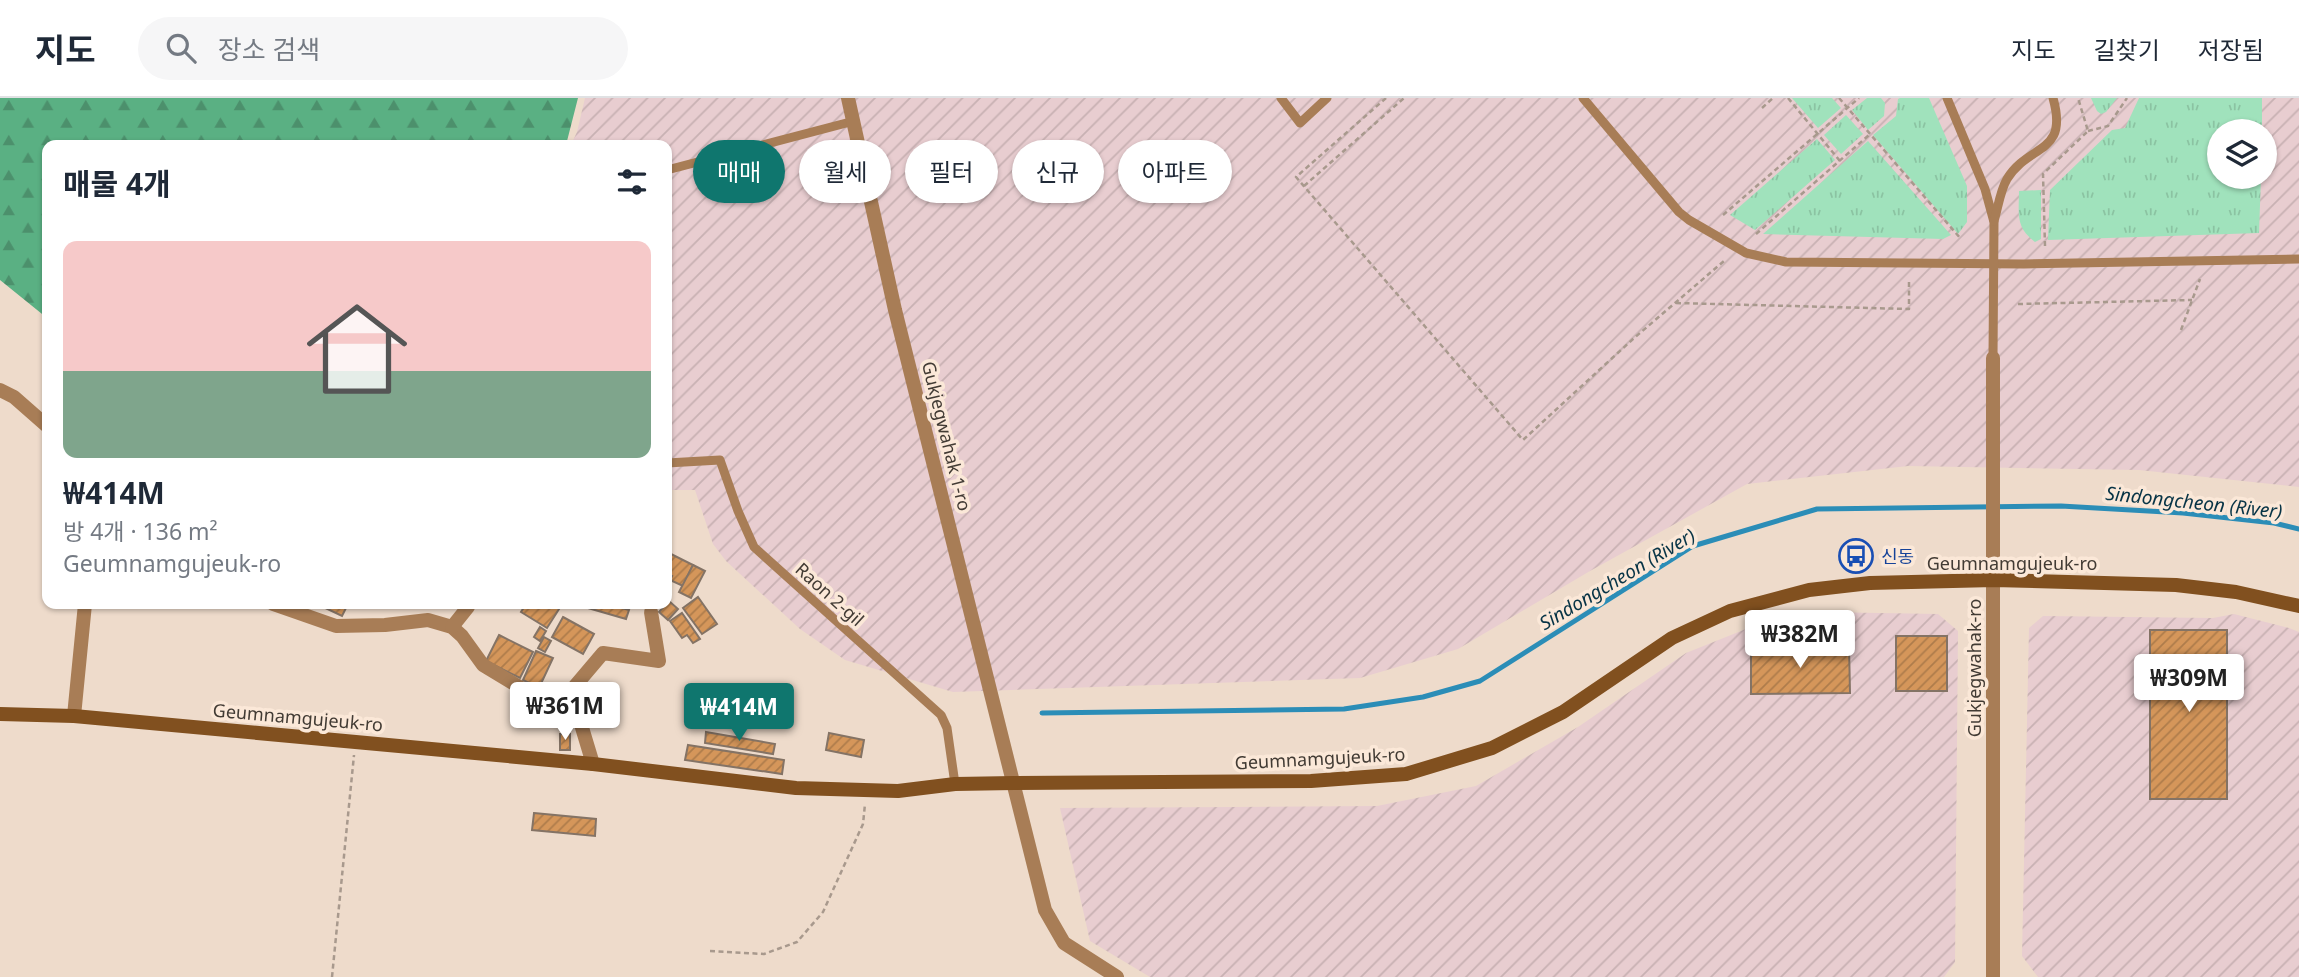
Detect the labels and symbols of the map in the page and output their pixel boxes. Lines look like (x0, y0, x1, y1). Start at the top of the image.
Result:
street label: Gukjegwahak 1-ro (917, 359, 977, 513)
water label: Sindongcheon (River) (2104, 480, 2284, 524)
water label: Sindongcheon (River) (1534, 522, 1700, 636)
bus stop icon: 신동 (1837, 537, 1875, 575)
place label: 신동 (1881, 544, 1914, 568)
street label: Geumnamgujeuk-ro (1927, 551, 2097, 575)
street label: Raon 2-gil (791, 557, 869, 631)
street label: Gukjegwahak-ro (1962, 599, 1986, 737)
pin: ₩382M (1751, 610, 1849, 670)
pin: ₩309M (2140, 654, 2238, 714)
pin: ₩361M (516, 682, 614, 742)
pin: ₩414M (690, 684, 788, 743)
street label: Geumnamgujeuk-ro (212, 698, 384, 736)
street label: Geumnamgujeuk-ro (1234, 742, 1406, 774)

